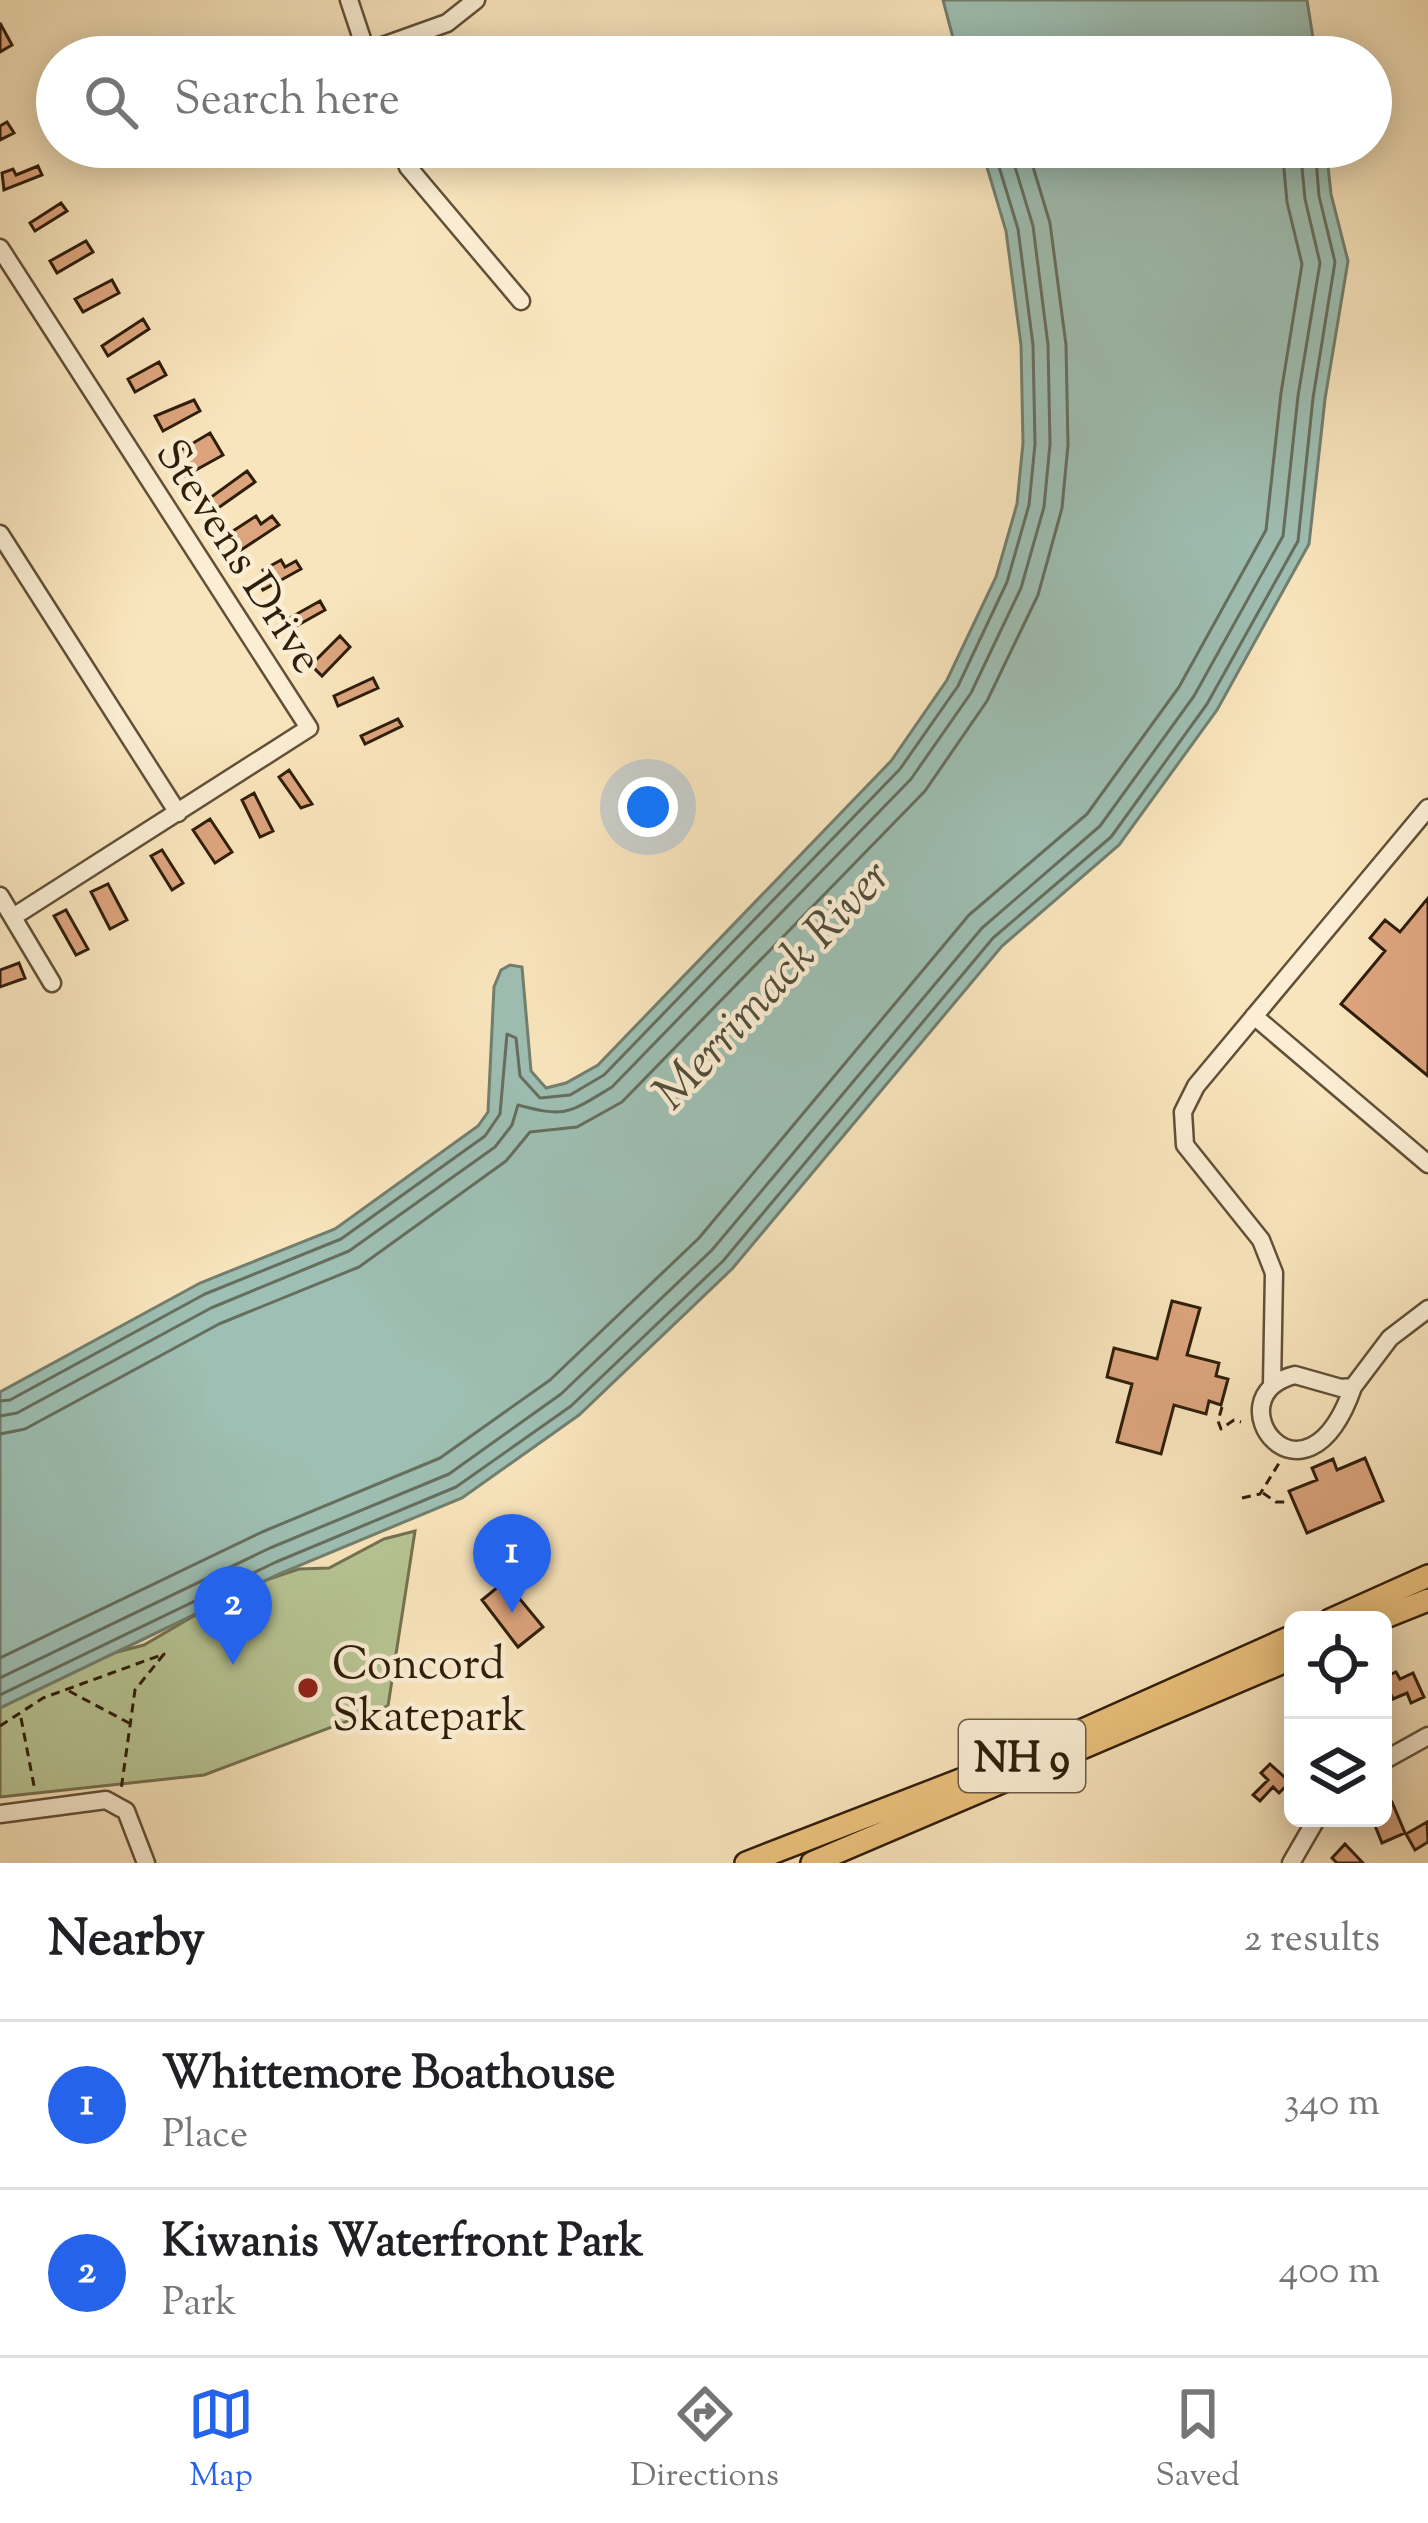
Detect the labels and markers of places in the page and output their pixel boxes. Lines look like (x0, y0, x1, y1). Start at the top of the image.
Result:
pin: 1 (473, 1514, 551, 1613)
pin: 2 (194, 1566, 272, 1665)
place label: Concord Skatepark (332, 1635, 526, 1752)
marker: Concord Skatepark (295, 1675, 321, 1701)

